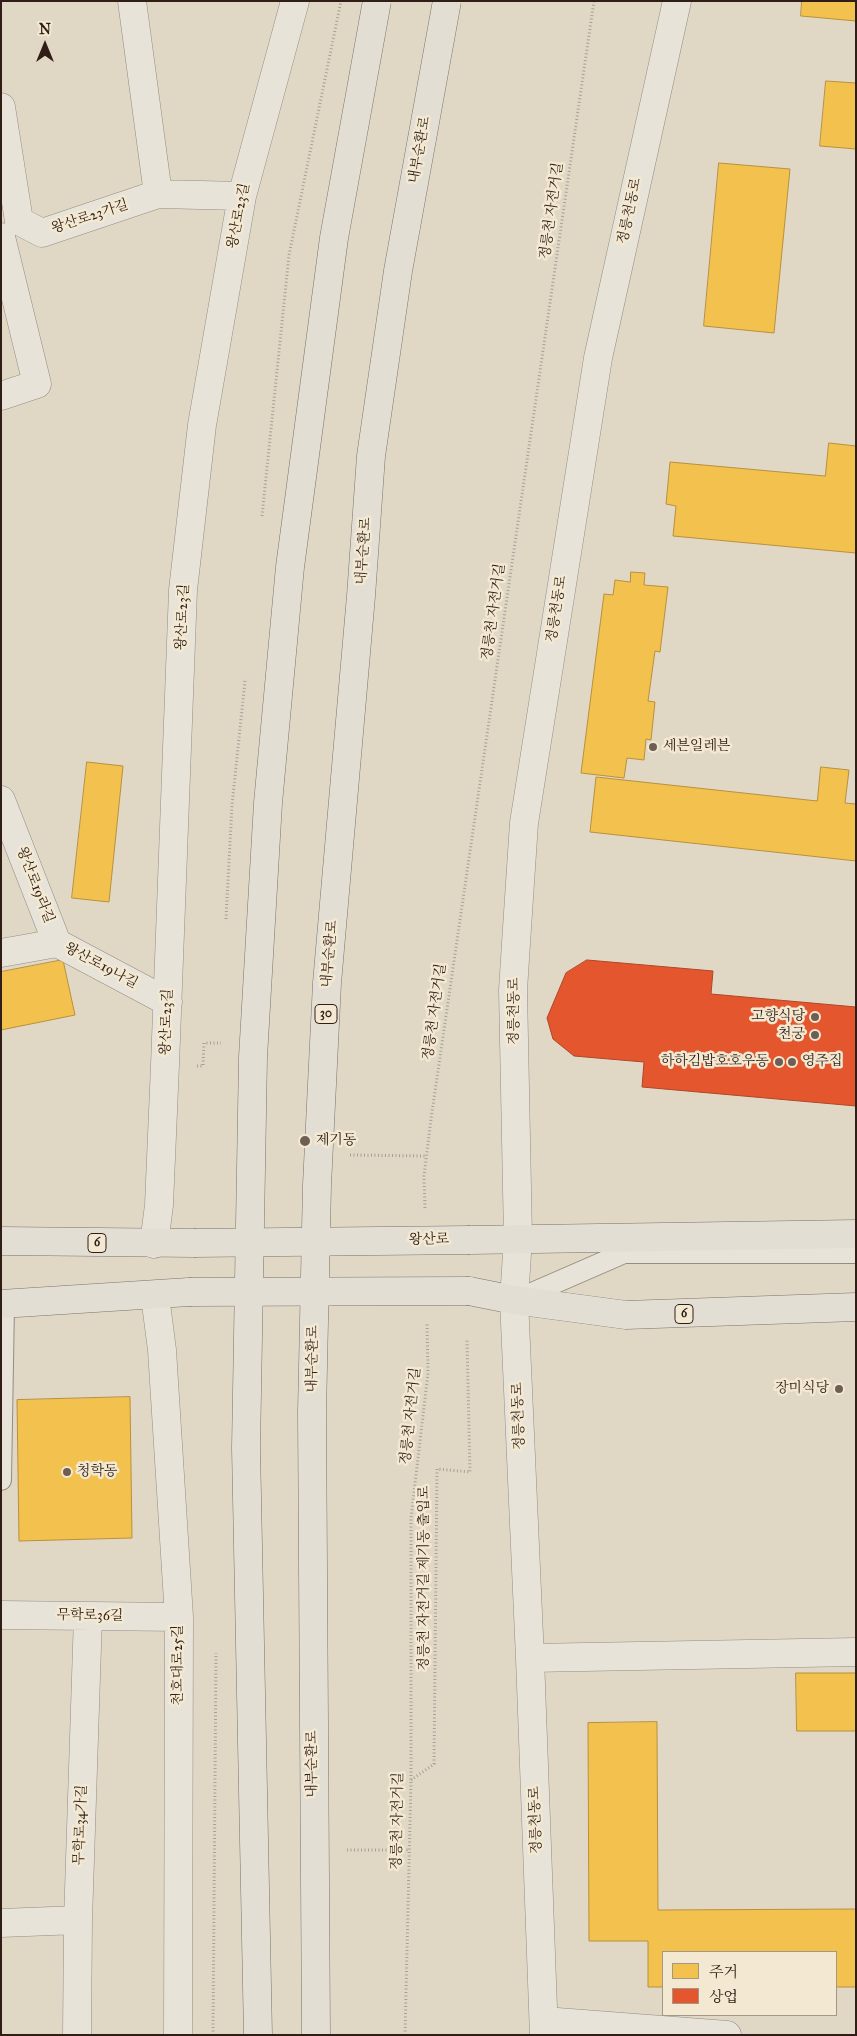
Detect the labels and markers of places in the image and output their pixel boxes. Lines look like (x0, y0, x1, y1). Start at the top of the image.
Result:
place label: 세븐일레븐 (663, 739, 731, 755)
marker: 세븐일레븐 (647, 741, 659, 753)
place label: 고향식당 (751, 1009, 805, 1025)
marker: 고향식당 (809, 1011, 821, 1023)
place label: 천궁 (778, 1027, 805, 1043)
marker: 천궁 (809, 1029, 821, 1041)
place label: 하하김밥호호우동 (661, 1054, 769, 1070)
place label: 영주집 (802, 1054, 843, 1070)
marker: 하하김밥호호우동 (773, 1056, 785, 1068)
marker: 영주집 (786, 1056, 798, 1068)
place label: 제기동 (316, 1133, 357, 1149)
marker: 제기동 (298, 1134, 312, 1148)
place label: 장미식당 (775, 1381, 829, 1397)
marker: 장미식당 (833, 1383, 845, 1395)
place label: 청학동 (77, 1464, 118, 1480)
marker: 청학동 (61, 1466, 73, 1478)

